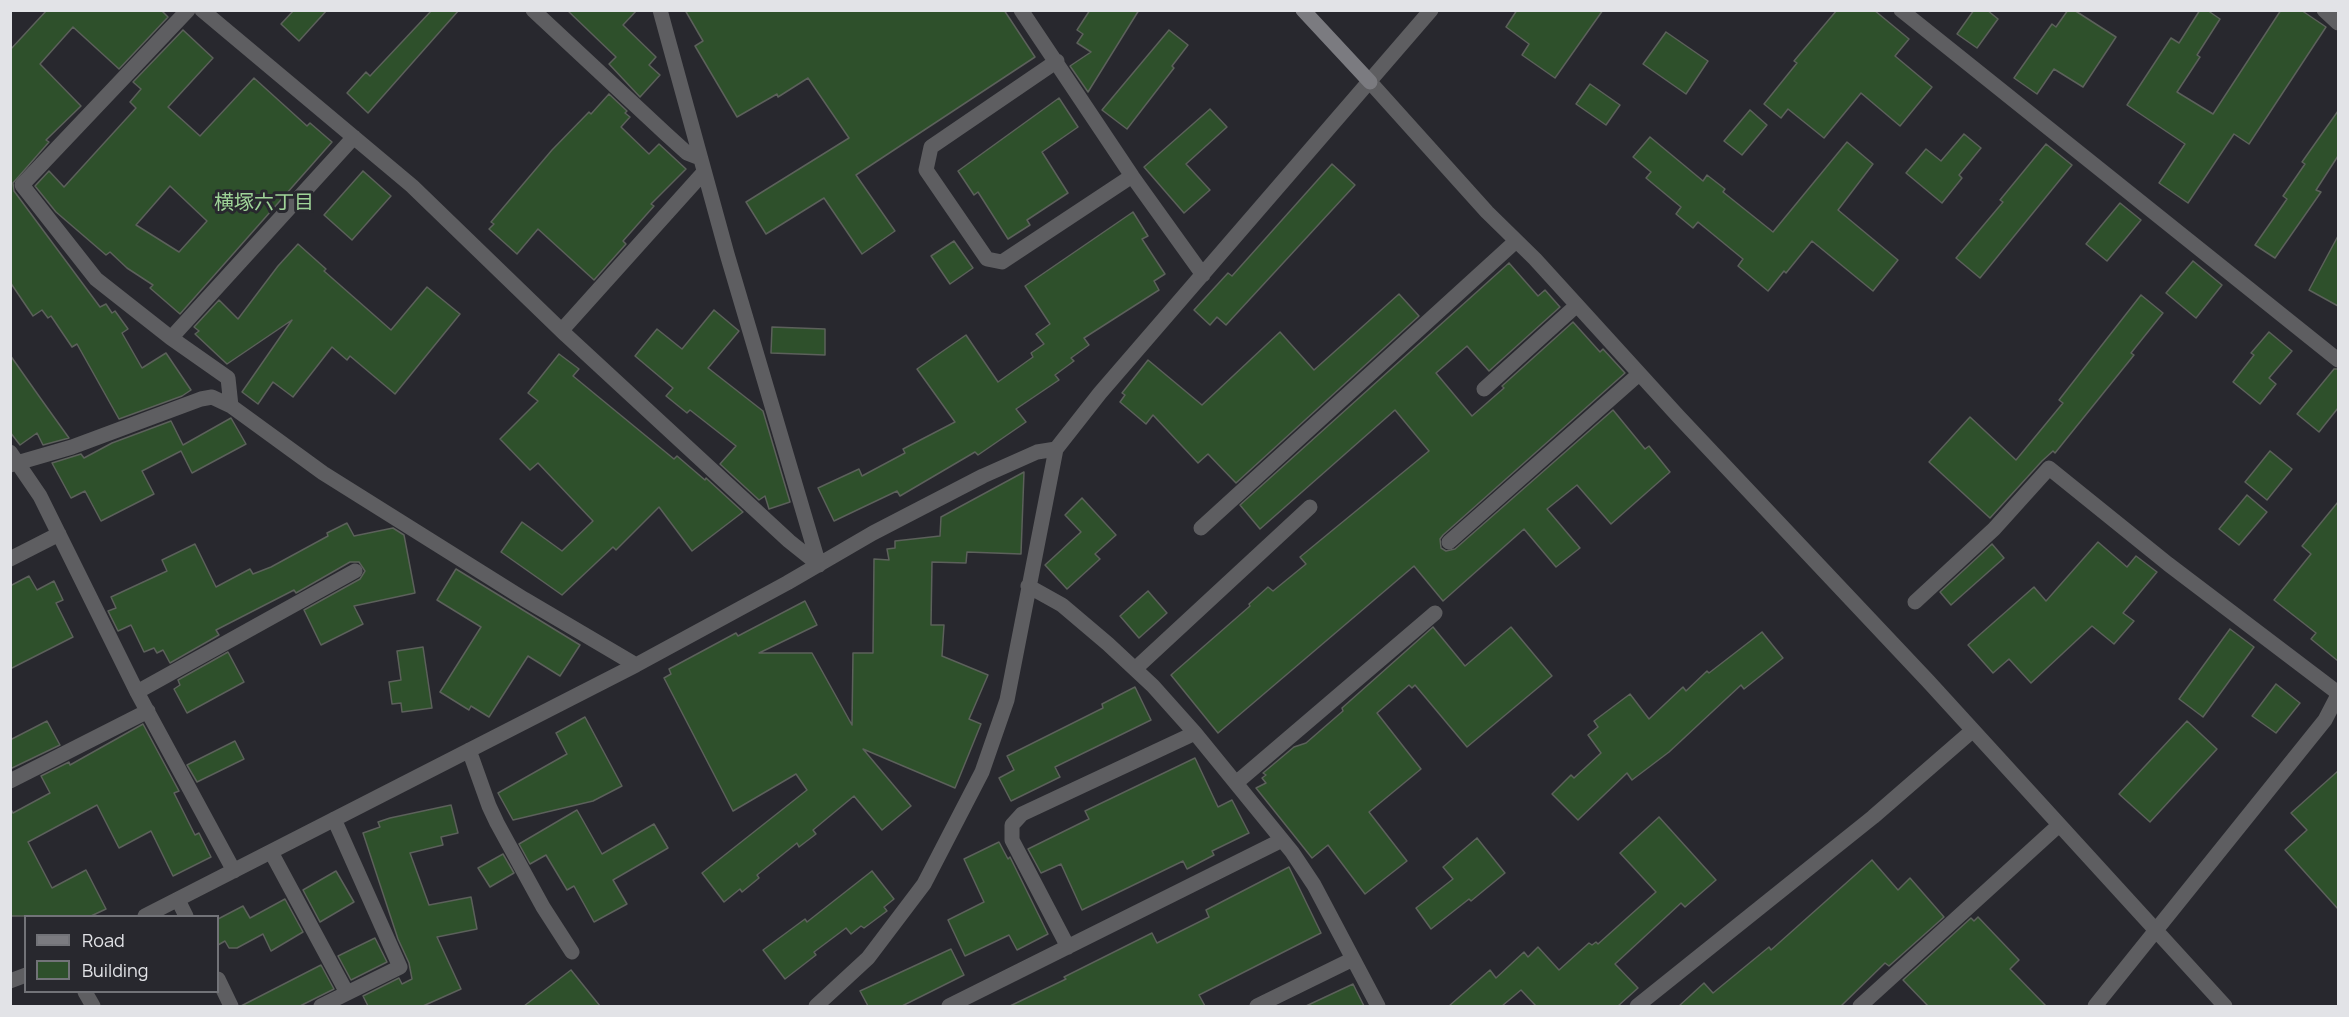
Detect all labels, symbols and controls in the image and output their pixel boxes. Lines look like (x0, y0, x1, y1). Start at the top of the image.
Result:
district label: 横塚六丁目 (214, 191, 314, 215)
legend (24, 915, 219, 993)
text: Road (82, 928, 125, 952)
text: Building (82, 958, 148, 982)

